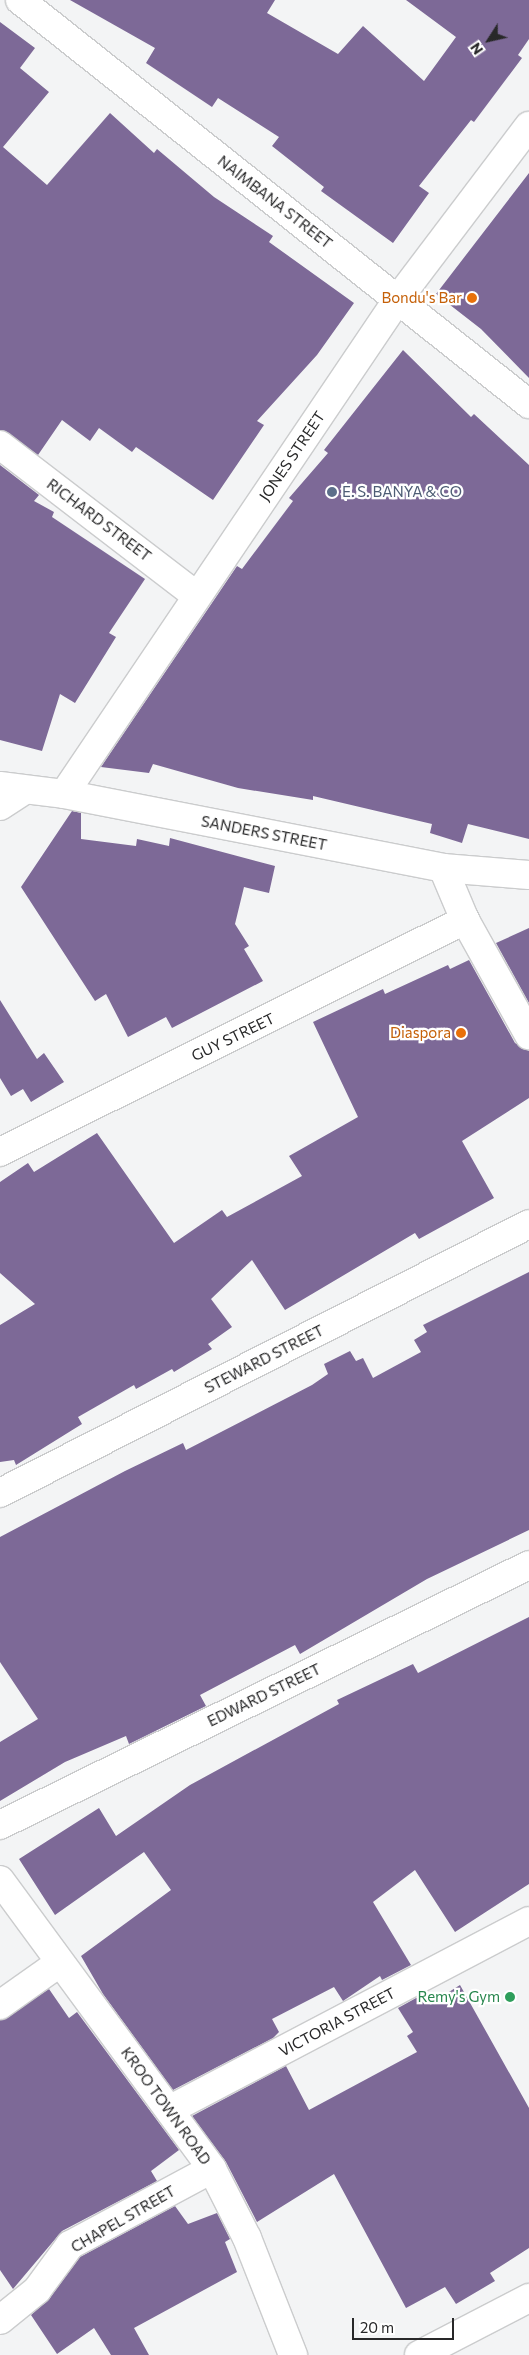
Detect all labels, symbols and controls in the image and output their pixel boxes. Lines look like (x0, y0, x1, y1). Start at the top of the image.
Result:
north arrow (464, 15, 514, 65)
text: N (466, 40, 486, 58)
street label: NAIMBANA STREET (214, 152, 336, 252)
place label: Bondu's Bar (381, 289, 462, 307)
marker: Bondu's Bar (466, 292, 478, 304)
street label: JONES STREET (255, 408, 329, 504)
street label: RICHARD STREET (43, 475, 155, 565)
place label: E. S. BANYA & CO (342, 483, 462, 501)
marker: E. S. BANYA & CO (326, 486, 338, 498)
street label: SANDERS STREET (200, 812, 328, 854)
street label: GUY STREET (188, 1009, 278, 1065)
place label: Diaspora (390, 1024, 451, 1042)
marker: Diaspora (455, 1027, 467, 1039)
street label: STEWARD STREET (201, 1321, 327, 1397)
street label: EDWARD STREET (204, 1660, 324, 1730)
street label: VICTORIA STREET (276, 1984, 398, 2060)
place label: Remy's Gym (418, 1988, 500, 2006)
marker: Remy's Gym (504, 1991, 516, 2003)
street label: KROO TOWN ROAD (117, 2044, 215, 2168)
street label: CHAPEL STREET (68, 2182, 178, 2256)
scale bar (354, 2308, 456, 2340)
text: 20 m (360, 2318, 394, 2336)

